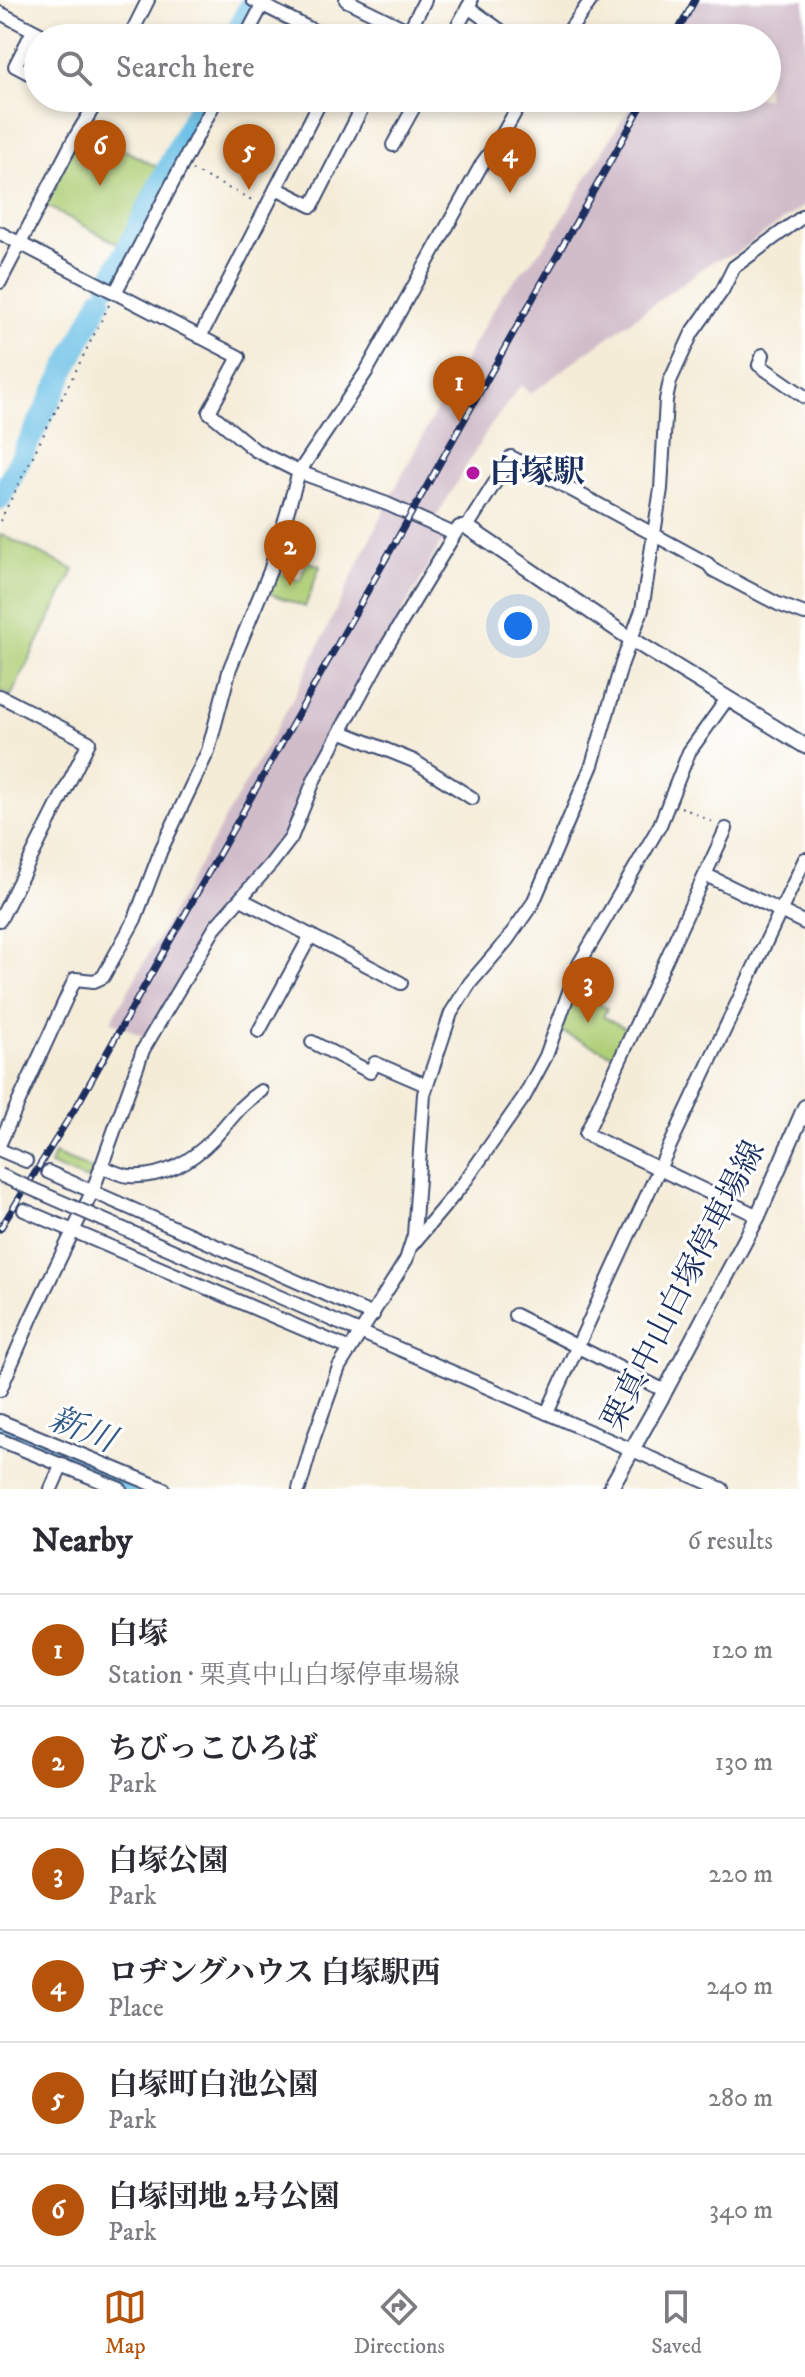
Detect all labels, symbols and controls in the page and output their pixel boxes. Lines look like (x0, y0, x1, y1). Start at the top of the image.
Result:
search box (24, 24, 781, 112)
icon: search (52, 46, 96, 90)
text: Search here (116, 50, 255, 87)
pin: 6 (74, 120, 126, 186)
pin: 5 (223, 124, 275, 190)
pin: 4 (484, 127, 536, 193)
pin: 1 (433, 356, 485, 422)
place label: 白塚駅 (489, 453, 585, 493)
marker: 白塚駅 (464, 464, 482, 482)
pin: 2 (264, 520, 316, 586)
your location (498, 606, 538, 646)
pin: 3 (562, 957, 614, 1023)
street label: 栗真中山白塚停車場線 (594, 1134, 774, 1438)
water label: 新川 (43, 1398, 125, 1464)
text: Nearby (32, 1520, 133, 1562)
text: 6 results (687, 1525, 773, 1558)
text: 白塚 (108, 1616, 168, 1653)
text: 1 (53, 1634, 63, 1667)
text: 120 m (712, 1634, 773, 1667)
text: Station · 栗真中山白塚停車場線 (108, 1659, 460, 1692)
text: ちびっこひろば (108, 1731, 318, 1768)
text: 2 (52, 1746, 64, 1779)
text: 130 m (715, 1746, 773, 1779)
text: Park (108, 1768, 157, 1801)
text: 白塚公園 (108, 1843, 228, 1880)
text: 3 (53, 1858, 63, 1891)
text: 220 m (708, 1858, 773, 1891)
text: Park (108, 1880, 157, 1913)
text: ロヂングハウス 白塚駅西 (108, 1955, 441, 1992)
text: 4 (51, 1970, 65, 2003)
text: 240 m (706, 1970, 773, 2003)
text: Place (108, 1992, 164, 2025)
text: 白塚町白池公園 (108, 2067, 318, 2104)
text: 5 (52, 2082, 64, 2115)
text: 280 m (708, 2082, 773, 2115)
text: Park (108, 2104, 157, 2137)
text: 白塚団地 2号公園 (108, 2179, 339, 2216)
text: 6 (51, 2194, 65, 2227)
text: 340 m (709, 2194, 773, 2227)
text: Park (108, 2216, 157, 2249)
tab: Map (103, 2285, 147, 2360)
tab: Directions (354, 2285, 445, 2360)
tab: Saved (651, 2285, 702, 2360)

